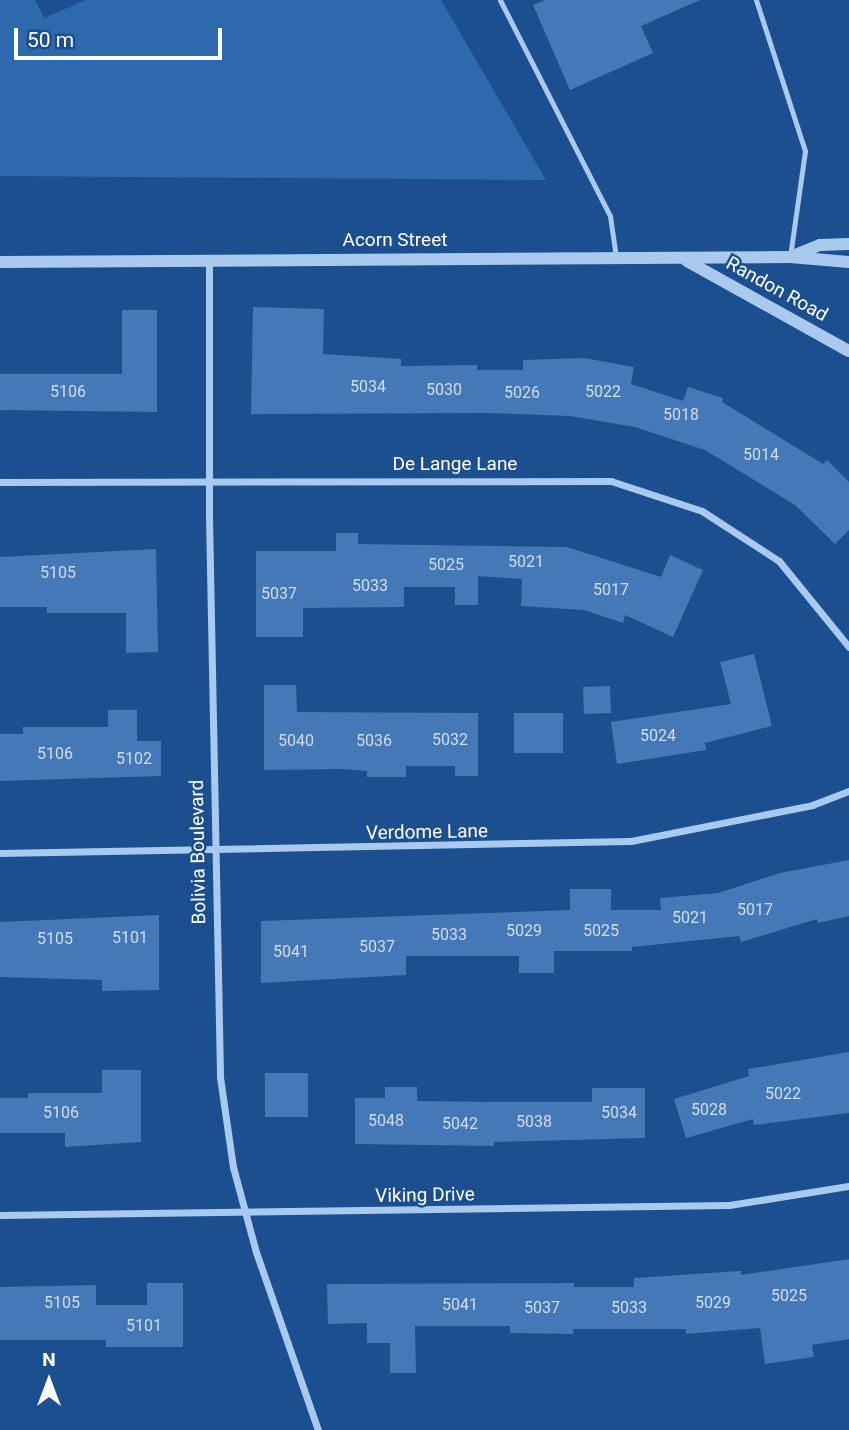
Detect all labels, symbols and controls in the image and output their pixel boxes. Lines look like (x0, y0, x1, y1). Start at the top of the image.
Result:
scale bar (18, 14, 226, 58)
text: 50 m (27, 28, 74, 52)
street label: Acorn Street (343, 229, 447, 251)
street label: Randon Road (722, 252, 832, 326)
house number: 5034 (350, 377, 386, 397)
house number: 5030 (426, 380, 462, 400)
house number: 5106 (50, 382, 86, 402)
house number: 5022 (585, 382, 621, 402)
house number: 5026 (504, 383, 540, 403)
house number: 5018 (663, 405, 699, 425)
house number: 5014 (743, 445, 779, 465)
street label: De Lange Lane (393, 453, 517, 475)
house number: 5021 (508, 552, 544, 572)
house number: 5025 (428, 555, 464, 575)
house number: 5105 (40, 563, 76, 583)
house number: 5033 (352, 576, 388, 596)
house number: 5017 (593, 580, 629, 600)
house number: 5037 (261, 584, 297, 604)
house number: 5024 (640, 726, 676, 746)
house number: 5032 (432, 730, 468, 750)
house number: 5040 (278, 731, 314, 751)
house number: 5036 (356, 731, 392, 751)
house number: 5106 (37, 744, 73, 764)
house number: 5102 (116, 749, 152, 769)
street label: Bolivia Boulevard (185, 779, 211, 925)
street label: Verdome Lane (366, 820, 488, 844)
house number: 5017 (737, 900, 773, 920)
house number: 5021 (672, 908, 708, 928)
house number: 5029 (506, 921, 542, 941)
house number: 5025 (583, 921, 619, 941)
house number: 5033 (431, 925, 467, 945)
house number: 5101 (112, 928, 148, 948)
house number: 5105 (37, 929, 73, 949)
house number: 5037 (359, 937, 395, 957)
house number: 5041 (273, 942, 309, 962)
house number: 5022 (765, 1084, 801, 1104)
house number: 5028 (691, 1100, 727, 1120)
house number: 5106 (43, 1103, 79, 1123)
house number: 5034 (601, 1103, 637, 1123)
house number: 5048 (368, 1111, 404, 1131)
house number: 5038 (516, 1112, 552, 1132)
house number: 5042 (442, 1114, 478, 1134)
street label: Viking Drive (375, 1183, 475, 1207)
house number: 5025 (771, 1286, 807, 1306)
house number: 5105 (44, 1293, 80, 1313)
house number: 5029 (695, 1293, 731, 1313)
house number: 5041 (442, 1295, 478, 1315)
house number: 5037 (524, 1298, 560, 1318)
house number: 5033 (611, 1298, 647, 1318)
house number: 5101 (126, 1316, 162, 1336)
north arrow (14, 1346, 84, 1416)
text: N (42, 1348, 56, 1371)

